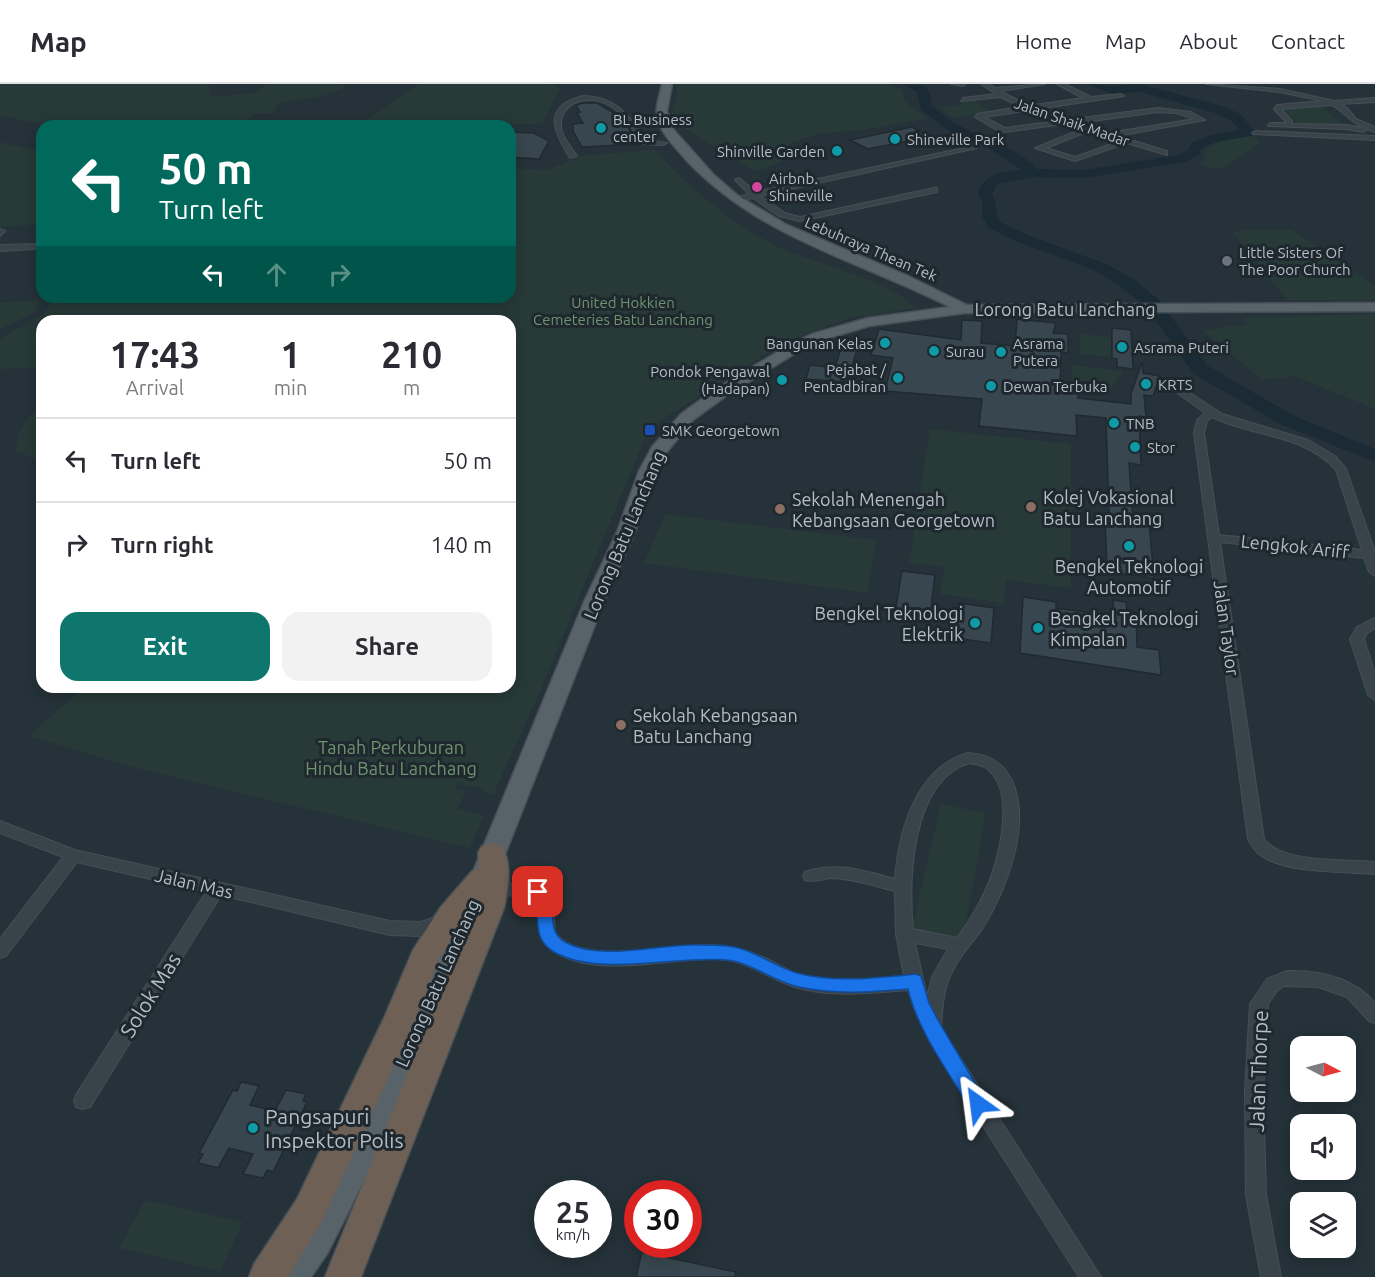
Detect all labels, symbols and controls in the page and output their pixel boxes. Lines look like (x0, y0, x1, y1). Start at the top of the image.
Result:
text: Map (30, 26, 87, 57)
text: Home (1015, 29, 1072, 53)
text: Map (1105, 29, 1146, 53)
text: About (1179, 29, 1238, 53)
text: Contact (1271, 29, 1345, 53)
street label: Jalan Shaik Madar (1012, 94, 1132, 150)
place label: BL Business center (613, 111, 692, 145)
marker: BL Business center (594, 121, 608, 135)
place label: Shineville Park (907, 131, 1005, 148)
marker: Shineville Park (888, 132, 902, 146)
place label: Shinville Garden (717, 143, 825, 160)
icon: left (60, 144, 138, 222)
marker: Shinville Garden (830, 144, 844, 158)
text: 50 m (159, 145, 253, 192)
place label: Airbnb. Shineville (769, 170, 833, 204)
marker: Airbnb. Shineville (750, 180, 764, 194)
text: Turn left (159, 194, 263, 224)
street label: Lebuhraya Thean Tek (802, 213, 940, 285)
place label: Little Sisters Of The Poor Church (1239, 244, 1351, 278)
marker: Little Sisters Of The Poor Church (1220, 254, 1234, 268)
icon: left (197, 258, 230, 291)
icon: ahead (260, 258, 293, 291)
icon: right (323, 258, 356, 291)
park label: United Hokkien Cemeteries Batu Lanchang (533, 294, 713, 328)
street label: Lorong Batu Lanchang (974, 299, 1156, 319)
text: 17:43 (110, 334, 200, 375)
text: 1 (280, 334, 301, 375)
text: 210 (381, 334, 442, 375)
place label: Bangunan Kelas (766, 335, 873, 352)
place label: Asrama Putera (1013, 335, 1064, 369)
marker: Bangunan Kelas (878, 336, 892, 350)
place label: Asrama Puteri (1134, 339, 1229, 356)
marker: Asrama Puteri (1115, 340, 1129, 354)
place label: Surau (946, 343, 984, 360)
marker: Surau (927, 344, 941, 358)
marker: Asrama Putera (994, 345, 1008, 359)
place label: Pejabat / Pentadbiran (804, 361, 886, 395)
place label: Pondok Pengawal (Hadapan) (650, 363, 770, 397)
marker: Pejabat / Pentadbiran (891, 371, 905, 385)
marker: Pondok Pengawal (Hadapan) (775, 373, 789, 387)
text: Arrival (126, 376, 184, 399)
text: min (274, 376, 307, 399)
text: m (403, 376, 420, 399)
place label: KRTS (1158, 376, 1193, 393)
marker: KRTS (1139, 377, 1153, 391)
place label: Dewan Terbuka (1003, 378, 1107, 395)
marker: Dewan Terbuka (984, 379, 998, 393)
place label: TNB (1126, 415, 1155, 432)
marker: TNB (1107, 416, 1121, 430)
place label: SMK Georgetown (662, 422, 780, 439)
marker: SMK Georgetown (643, 423, 657, 437)
place label: Stor (1147, 439, 1176, 456)
marker: Stor (1128, 440, 1142, 454)
icon: left (60, 444, 93, 477)
text: Turn left (111, 448, 201, 473)
text: 50 m (443, 448, 492, 473)
street label: Lorong Batu Lanchang (579, 448, 669, 622)
place label: Kolej Vokasional Batu Lanchang (1043, 487, 1174, 528)
place label: Sekolah Menengah Kebangsaan Georgetown (792, 489, 995, 530)
marker: Kolej Vokasional Batu Lanchang (1024, 500, 1038, 514)
marker: Sekolah Menengah Kebangsaan Georgetown (773, 502, 787, 516)
icon: right (60, 528, 93, 561)
street label: Lengkok Ariff (1240, 530, 1350, 562)
text: Turn right (111, 532, 213, 557)
text: 140 m (431, 532, 492, 557)
marker: Bengkel Teknologi Automotif (1122, 539, 1136, 553)
place label: Bengkel Teknologi Automotif (1055, 556, 1203, 597)
street label: Jalan Taylor (1210, 579, 1244, 677)
place label: Bengkel Teknologi Elektrik (815, 603, 963, 644)
place label: Bengkel Teknologi Kimpalan (1050, 608, 1199, 649)
button: Exit (60, 612, 270, 681)
button: Share (282, 612, 492, 681)
marker: Bengkel Teknologi Elektrik (968, 616, 982, 630)
marker: Bengkel Teknologi Kimpalan (1031, 621, 1045, 635)
place label: Sekolah Kebangsaan Batu Lanchang (633, 705, 798, 746)
marker: Sekolah Kebangsaan Batu Lanchang (614, 718, 628, 732)
park label: Tanah Perkuburan Hindu Batu Lanchang (305, 737, 477, 778)
street label: Jalan Mas (153, 864, 235, 902)
pin (512, 866, 563, 917)
icon: arrive (521, 875, 554, 908)
street label: Lorong Batu Lanchang (391, 896, 483, 1070)
street label: Solok Mas (115, 949, 185, 1041)
street label: Jalan Thorpe (1244, 1010, 1272, 1132)
north arrow (1290, 1036, 1356, 1102)
map controls (1290, 1036, 1356, 1258)
position arrow (946, 1072, 1010, 1136)
place label: Pangsapuri Inspektor Polis (265, 1104, 404, 1152)
button: sound (1290, 1114, 1356, 1180)
marker: Pangsapuri Inspektor Polis (246, 1121, 260, 1135)
speed limit sign: 30 (624, 1180, 702, 1258)
button: layers (1290, 1192, 1356, 1258)
text: 25 (556, 1195, 590, 1229)
text: km/h (556, 1226, 590, 1243)

